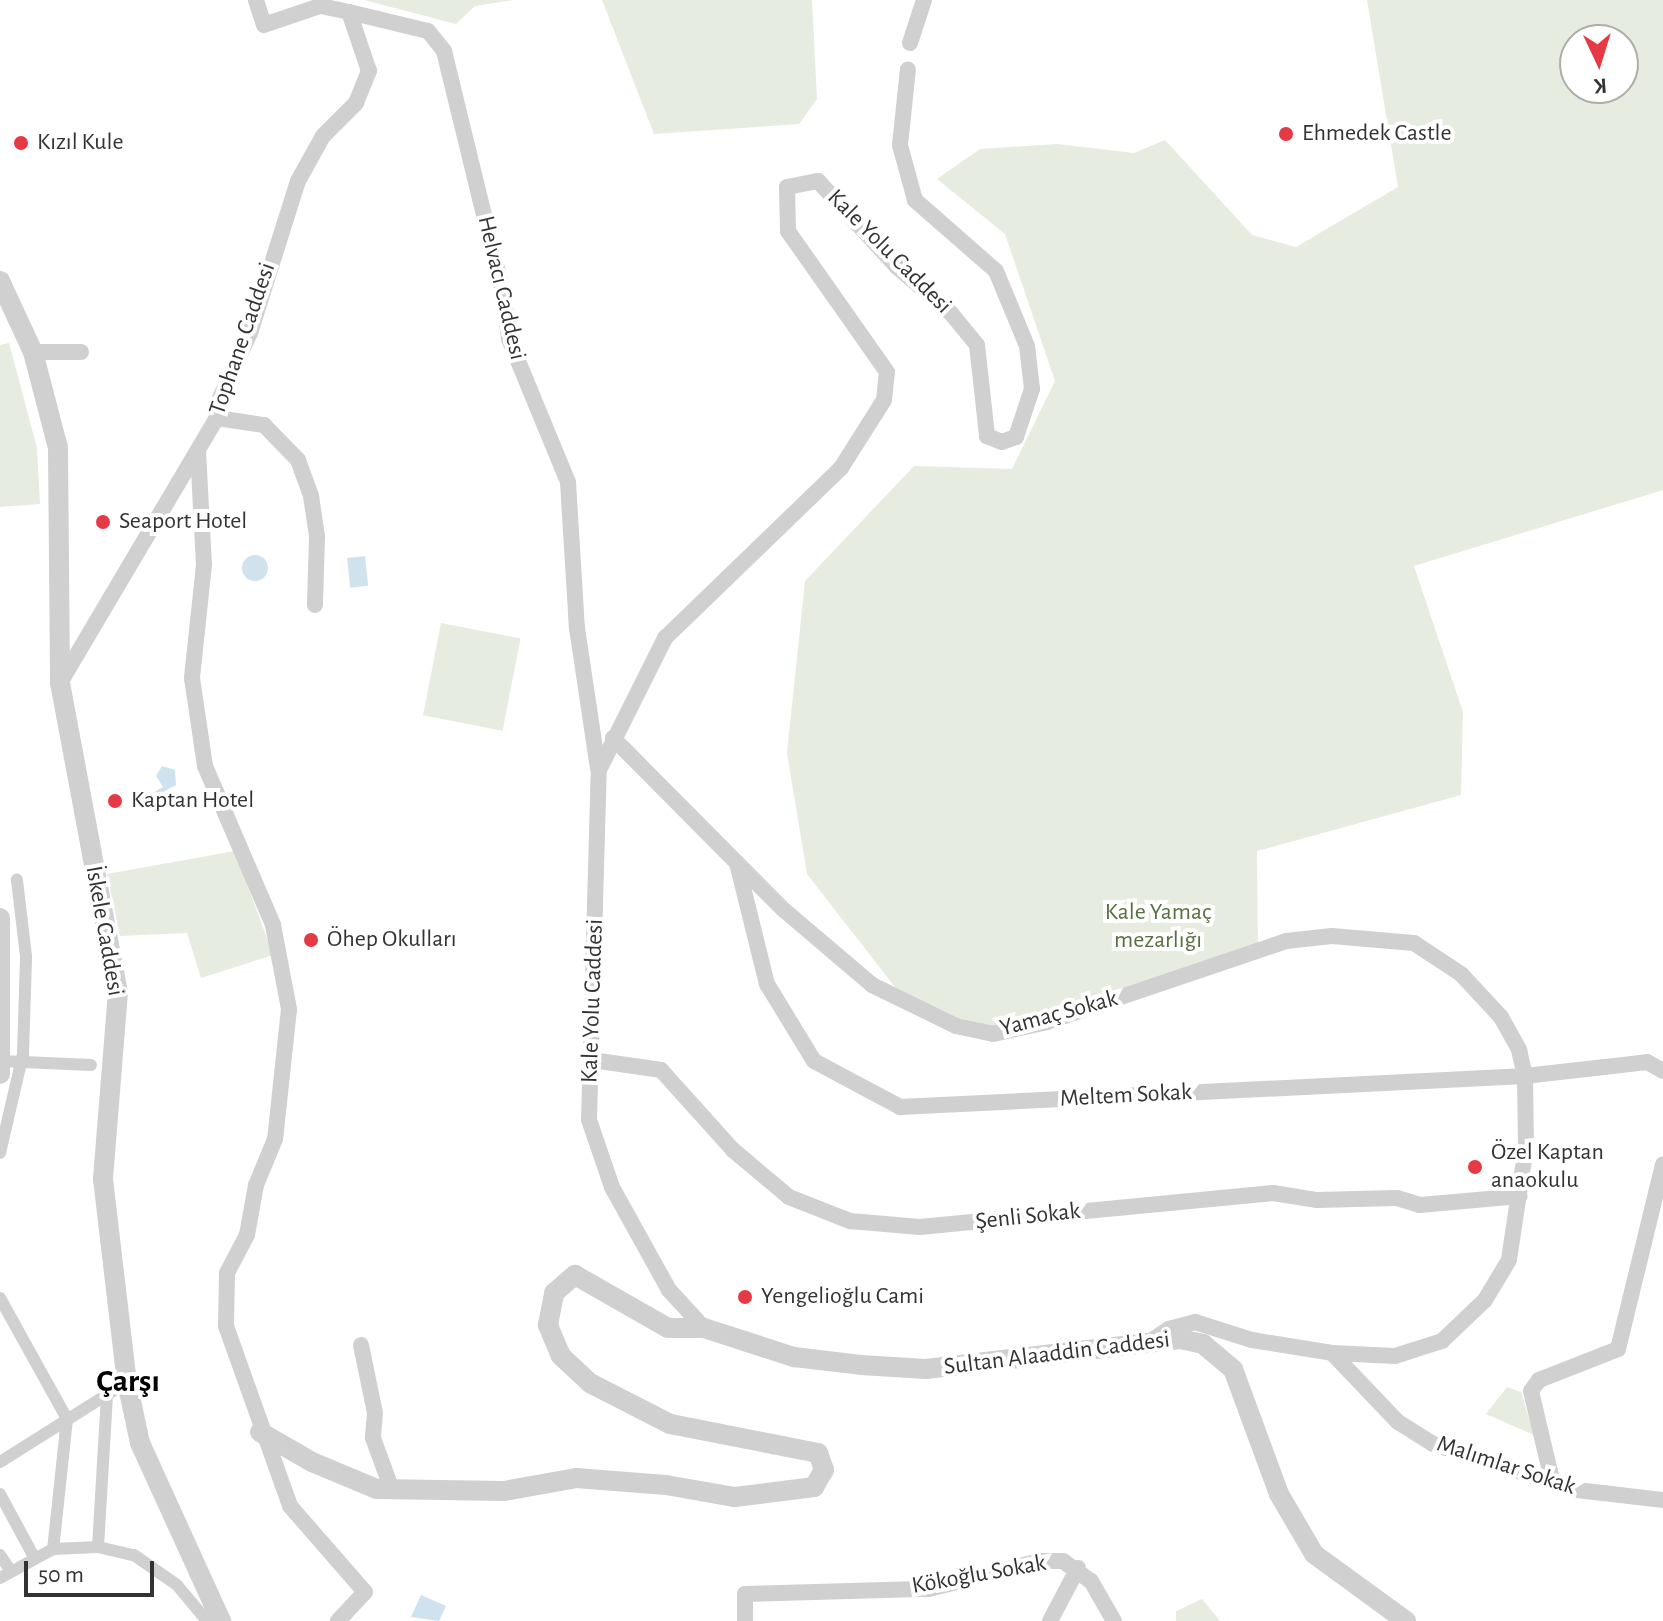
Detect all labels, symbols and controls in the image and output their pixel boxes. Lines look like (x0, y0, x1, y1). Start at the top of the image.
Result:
north arrow (1559, 24, 1639, 104)
text: K (1593, 75, 1608, 97)
place label: Ehmedek Castle (1302, 120, 1452, 148)
marker: Ehmedek Castle (1277, 125, 1295, 143)
place label: Kızıl Kule (37, 129, 123, 157)
marker: Kızıl Kule (12, 134, 30, 152)
street label: Kale Yolu Caddesi (821, 184, 957, 320)
street label: Helvacı Caddesi (470, 213, 532, 363)
street label: Tophane Caddesi (203, 259, 283, 419)
place label: Seaport Hotel (119, 508, 247, 536)
marker: Seaport Hotel (94, 513, 112, 531)
place label: Kaptan Hotel (131, 787, 254, 815)
marker: Kaptan Hotel (106, 792, 124, 810)
street label: İskele Caddesi (78, 864, 130, 998)
park label: Kale Yamaç mezarlığı (1105, 899, 1211, 955)
street label: Kale Yolu Caddesi (576, 918, 610, 1084)
place label: Öhep Okulları (327, 926, 457, 954)
marker: Öhep Okulları (302, 931, 320, 949)
street label: Yamaç Sokak (997, 984, 1121, 1044)
street label: Meltem Sokak (1059, 1078, 1193, 1114)
place label: Özel Kaptan anaokulu (1491, 1139, 1604, 1195)
marker: Özel Kaptan anaokulu (1466, 1158, 1484, 1176)
street label: Şenli Sokak (974, 1197, 1082, 1237)
place label: Yengelioğlu Cami (761, 1283, 924, 1311)
marker: Yengelioğlu Cami (736, 1288, 754, 1306)
street label: Sultan Alaaddin Caddesi (942, 1326, 1172, 1382)
district label: Çarşı (96, 1362, 160, 1400)
street label: Malımlar Sokak (1433, 1430, 1579, 1502)
scale bar (28, 1545, 158, 1595)
street label: Kökoğlu Sokak (910, 1549, 1048, 1601)
text: 50 m (38, 1563, 84, 1587)

